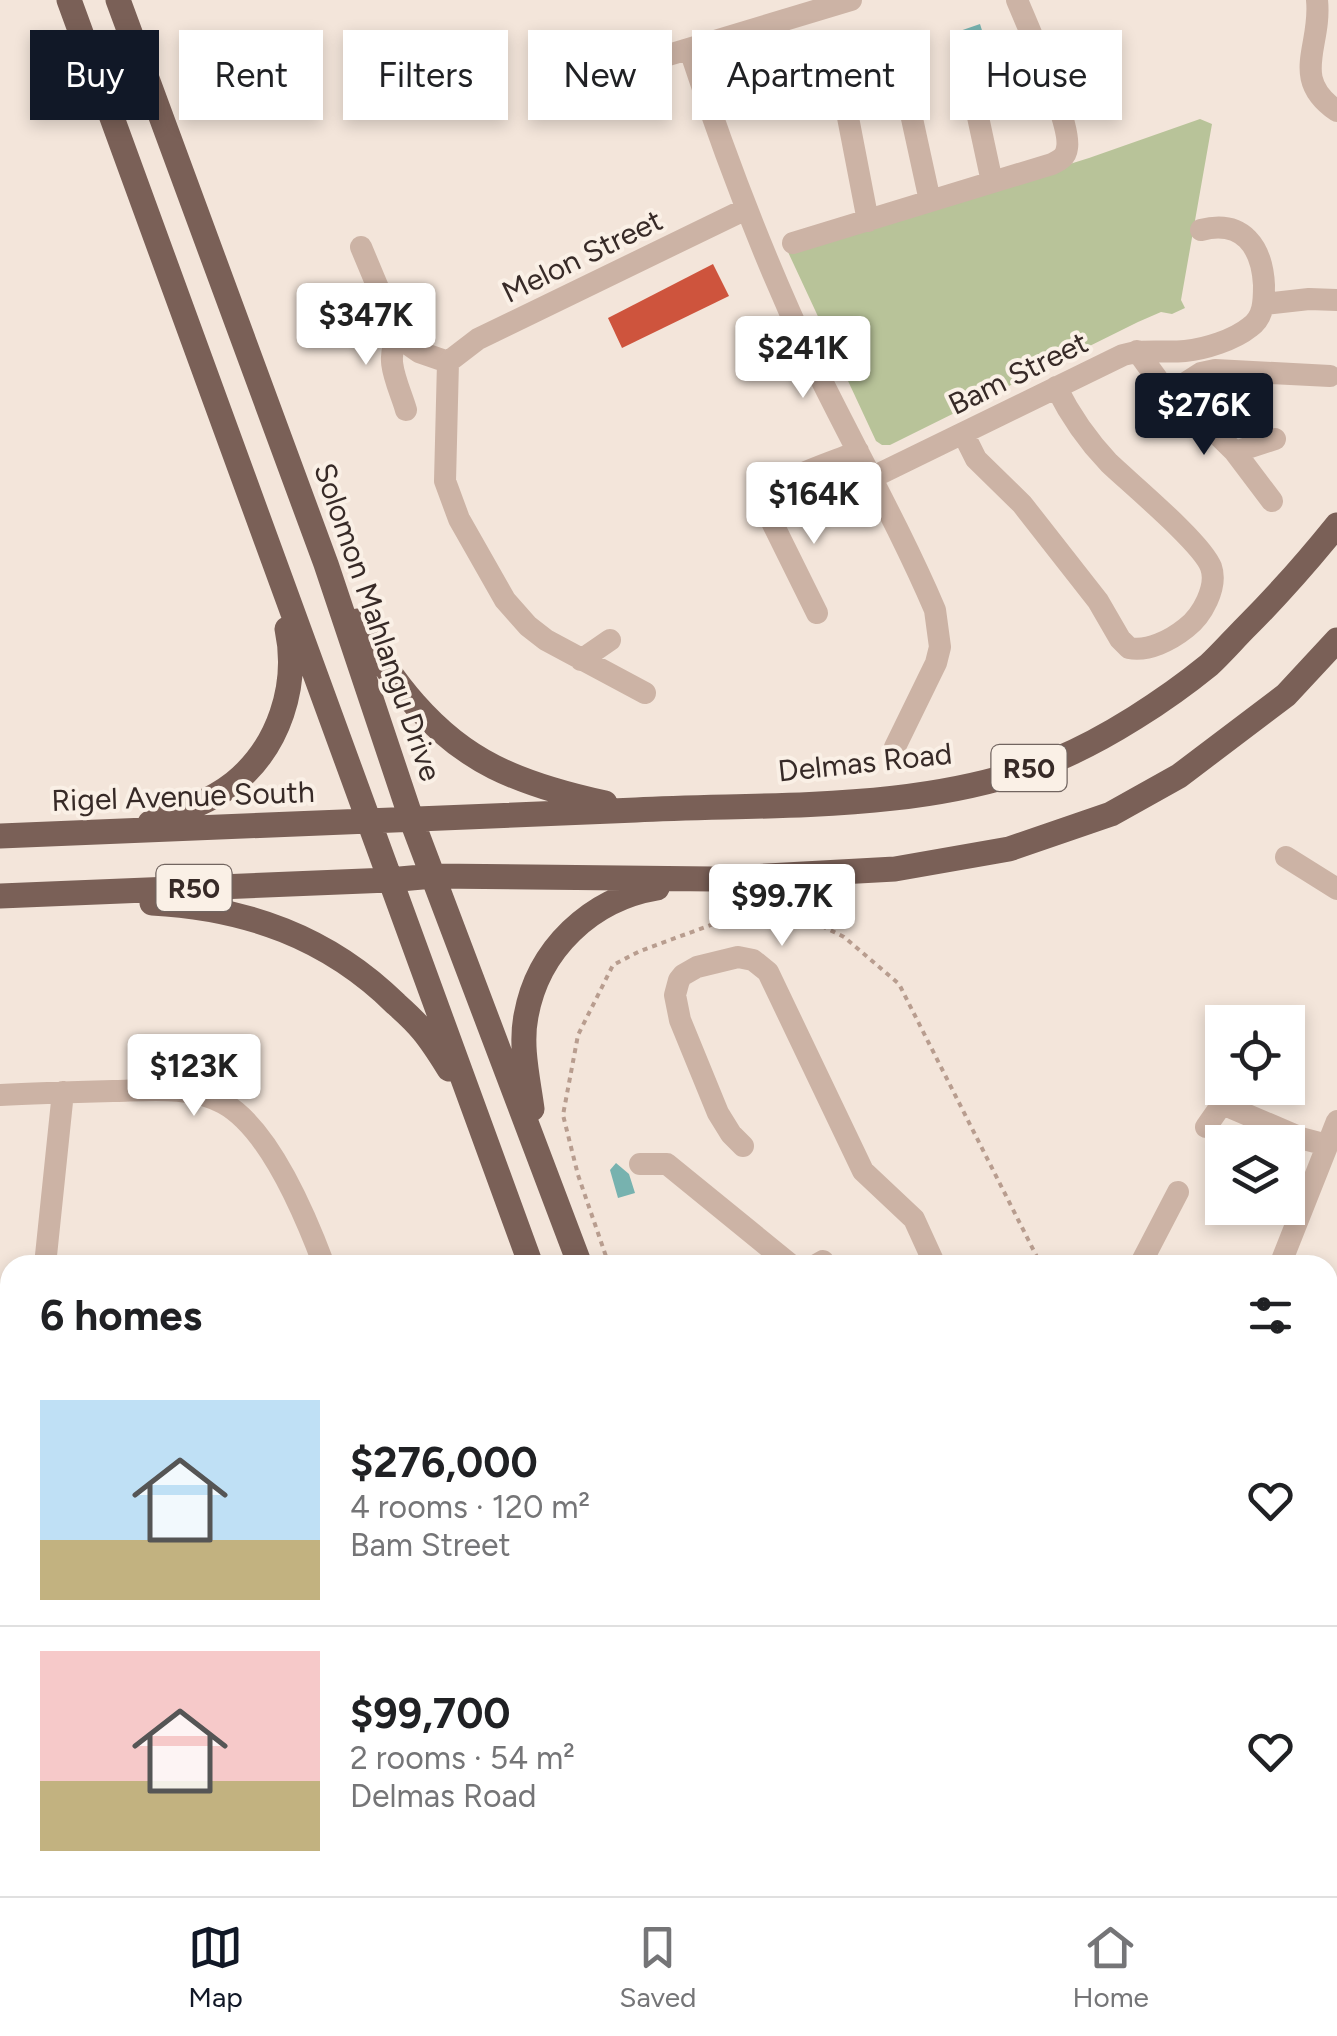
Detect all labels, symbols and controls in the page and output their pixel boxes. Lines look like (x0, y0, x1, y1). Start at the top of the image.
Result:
chip: Buy (30, 30, 159, 120)
chip: Rent (179, 30, 323, 120)
chip: Filters (343, 30, 508, 120)
chip: New (528, 30, 672, 120)
chip: Apartment (692, 30, 930, 120)
chip: House (950, 30, 1122, 120)
street label: Melon Street (496, 201, 668, 311)
pin: $347K (296, 283, 436, 368)
text: $347K (319, 296, 413, 334)
pin: $241K (733, 316, 873, 401)
street label: Bam Street (942, 323, 1094, 423)
text: $241K (757, 329, 849, 367)
pin: $276K (1134, 373, 1274, 458)
text: $276K (1157, 386, 1251, 424)
street label: Solomon Mahlangu Drive (306, 458, 450, 786)
pin: $164K (744, 462, 884, 547)
text: $164K (768, 475, 860, 513)
street label: Delmas Road (776, 734, 954, 790)
road number: R50 (992, 745, 1066, 791)
street label: Rigel Avenue South (51, 773, 315, 819)
pin: $99.7K (701, 864, 863, 949)
road number: R50 (156, 865, 232, 911)
text: $99.7K (731, 877, 833, 915)
map controls (1205, 1005, 1305, 1225)
button: locate (1205, 1005, 1305, 1105)
pin: $123K (124, 1034, 264, 1119)
text: $123K (150, 1047, 238, 1085)
button: layers (1205, 1125, 1305, 1225)
icon: filters (1243, 1288, 1298, 1343)
text: 6 homes (40, 1290, 202, 1341)
text: $276,000 (350, 1437, 538, 1488)
icon: home (120, 1440, 240, 1560)
icon: heart (1243, 1473, 1298, 1528)
text: 4 rooms · 120 m² (350, 1488, 590, 1526)
text: Bam Street (350, 1526, 511, 1564)
text: $99,700 (350, 1688, 511, 1739)
icon: home (120, 1691, 240, 1811)
icon: heart (1243, 1724, 1298, 1779)
text: 2 rooms · 54 m² (350, 1739, 575, 1777)
text: Delmas Road (350, 1777, 537, 1815)
tab: Map (188, 1920, 243, 2014)
tab: Saved (619, 1920, 696, 2014)
tab: Home (1073, 1920, 1149, 2014)

